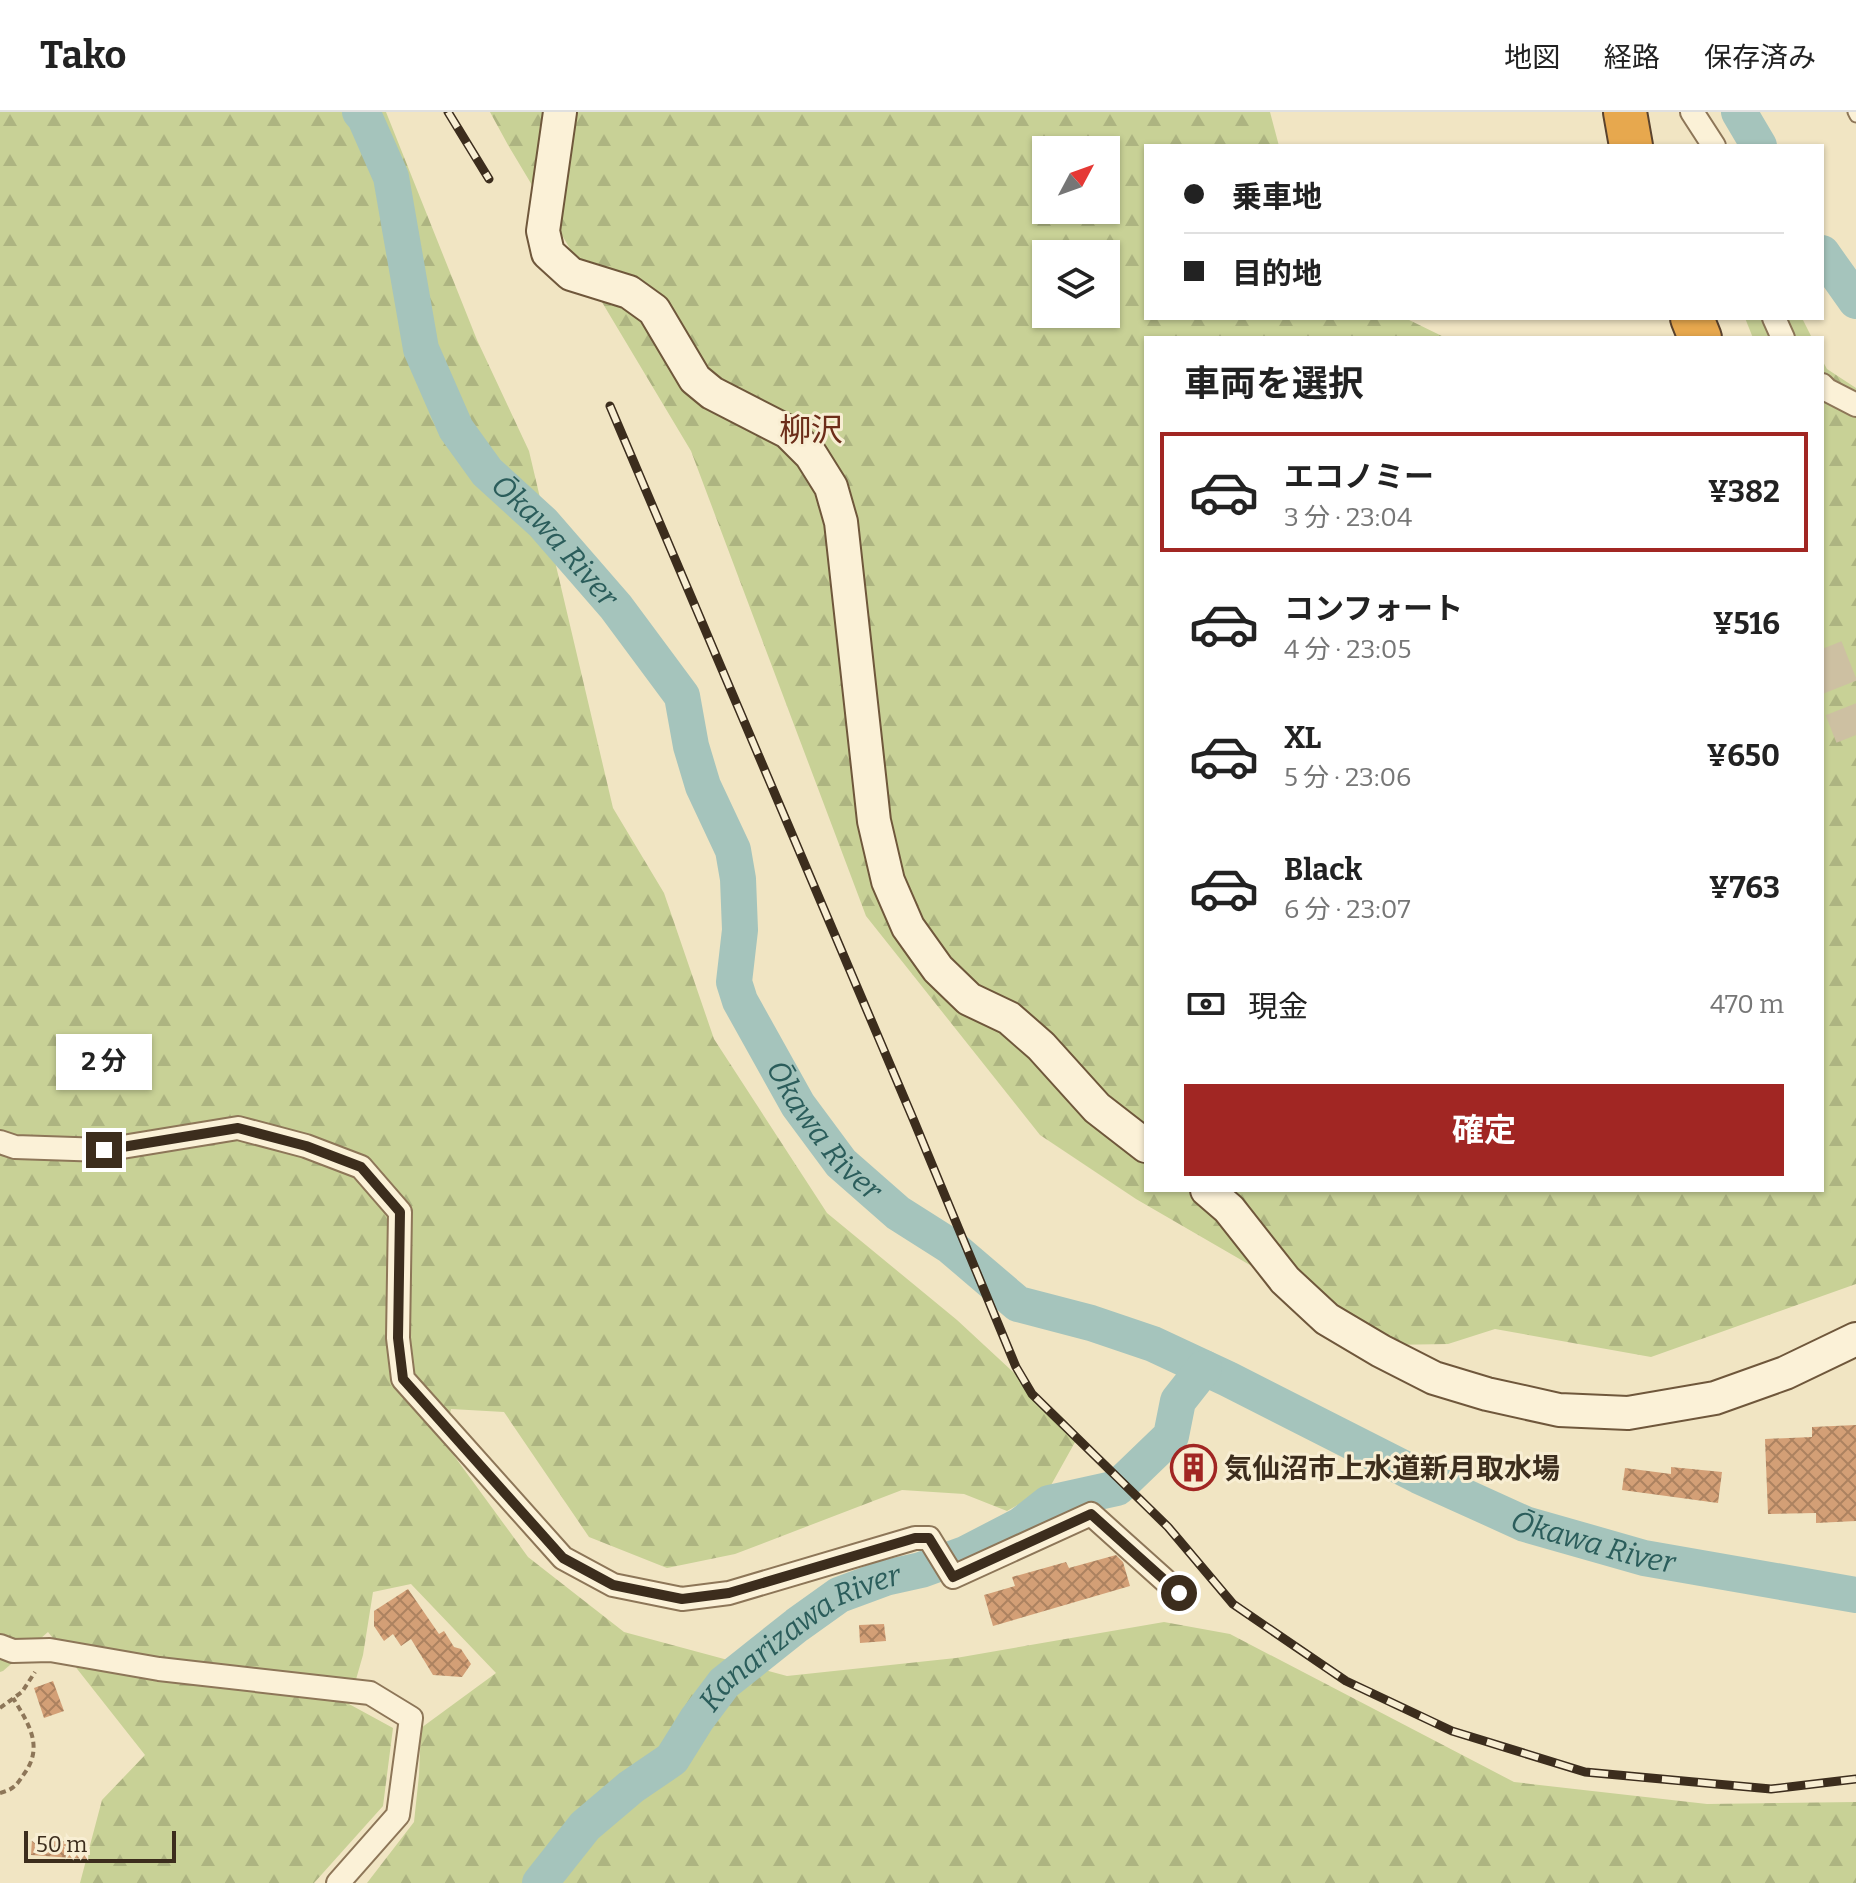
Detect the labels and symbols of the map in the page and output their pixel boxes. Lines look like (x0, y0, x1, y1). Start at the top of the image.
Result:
north arrow (1032, 136, 1120, 224)
district label: 柳沢 (779, 411, 843, 449)
water label: Ōkawa River (484, 467, 627, 616)
callout: 2 分 (56, 1034, 152, 1090)
water label: Ōkawa River (759, 1054, 890, 1209)
route end (86, 1132, 122, 1168)
building icon: 気仙沼市上水道新月取水場 (1169, 1444, 1217, 1492)
place label: 気仙沼市上水道新月取水場 (1224, 1452, 1560, 1485)
water label: Ōkawa River (1505, 1502, 1680, 1581)
water label: Kanarizawa River (691, 1557, 906, 1718)
route start (1161, 1575, 1197, 1611)
scale bar (24, 1827, 176, 1863)

